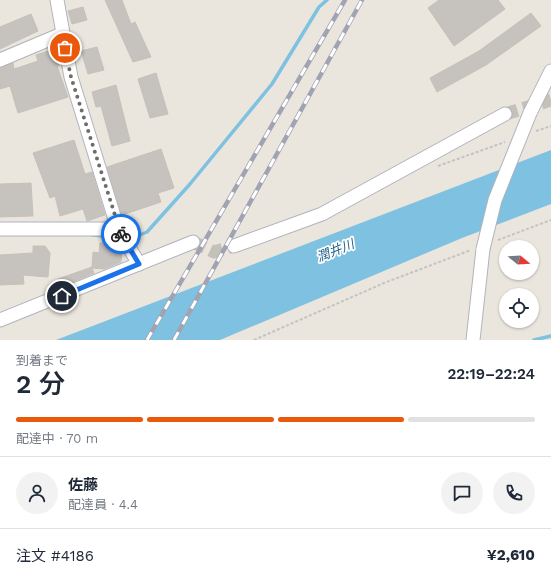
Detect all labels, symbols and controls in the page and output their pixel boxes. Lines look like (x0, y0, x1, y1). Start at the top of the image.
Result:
pin (48, 31, 82, 65)
icon: bag (54, 37, 76, 59)
courier (101, 214, 141, 254)
icon: bike (110, 223, 132, 245)
water label: 潤井川 (314, 235, 358, 265)
north arrow (499, 240, 539, 280)
map controls (499, 240, 539, 328)
pin (45, 279, 79, 313)
icon: home (51, 285, 73, 307)
button: locate (499, 288, 539, 328)
text: 到着まで (16, 353, 68, 368)
text: 22:19–22:24 (447, 365, 535, 383)
text: 2 分 (16, 369, 65, 399)
text: 配達中 · 70 m (16, 431, 98, 446)
button: person (16, 472, 58, 514)
button: chat (441, 472, 483, 514)
button: phone (493, 472, 535, 514)
text: 佐藤 (68, 476, 98, 494)
text: 配達員 · 4.4 (68, 497, 138, 512)
text: ¥2,610 (487, 546, 535, 564)
text: 注文 #4186 (16, 547, 94, 565)

